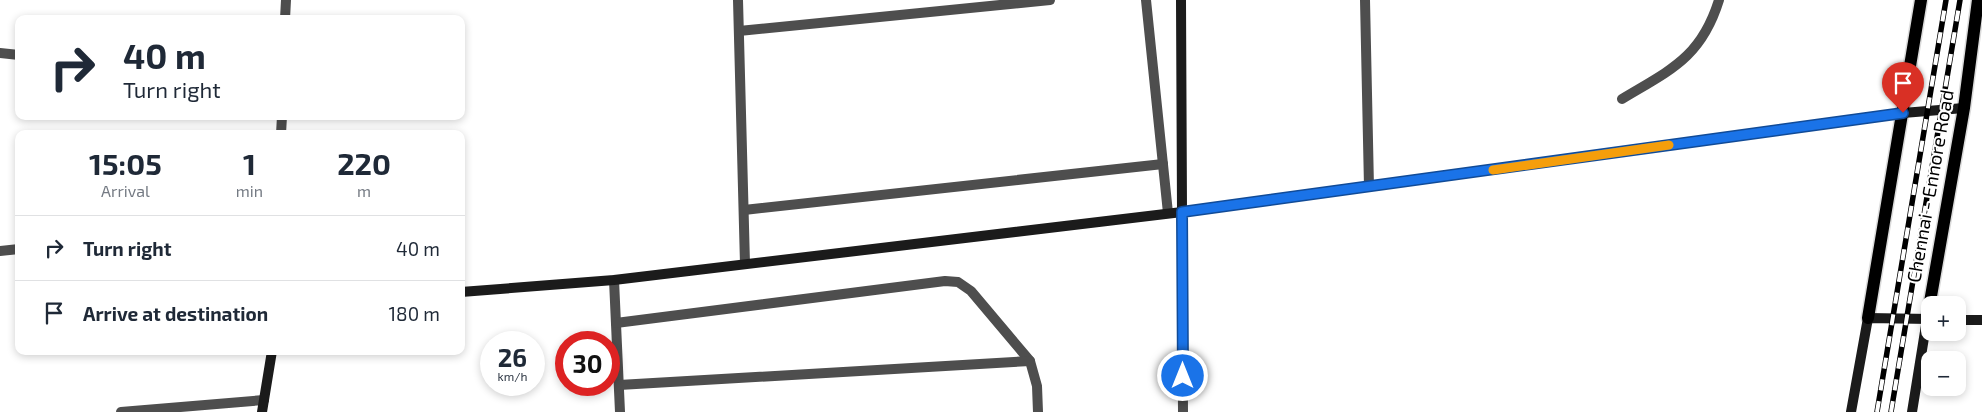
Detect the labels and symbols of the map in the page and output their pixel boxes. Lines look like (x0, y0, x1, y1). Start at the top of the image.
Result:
pin (1882, 62, 1924, 113)
street label: Chennai - Ennore Road (1901, 88, 1958, 284)
speed limit sign: 30 (555, 331, 620, 396)
position arrow (1156, 349, 1208, 401)

